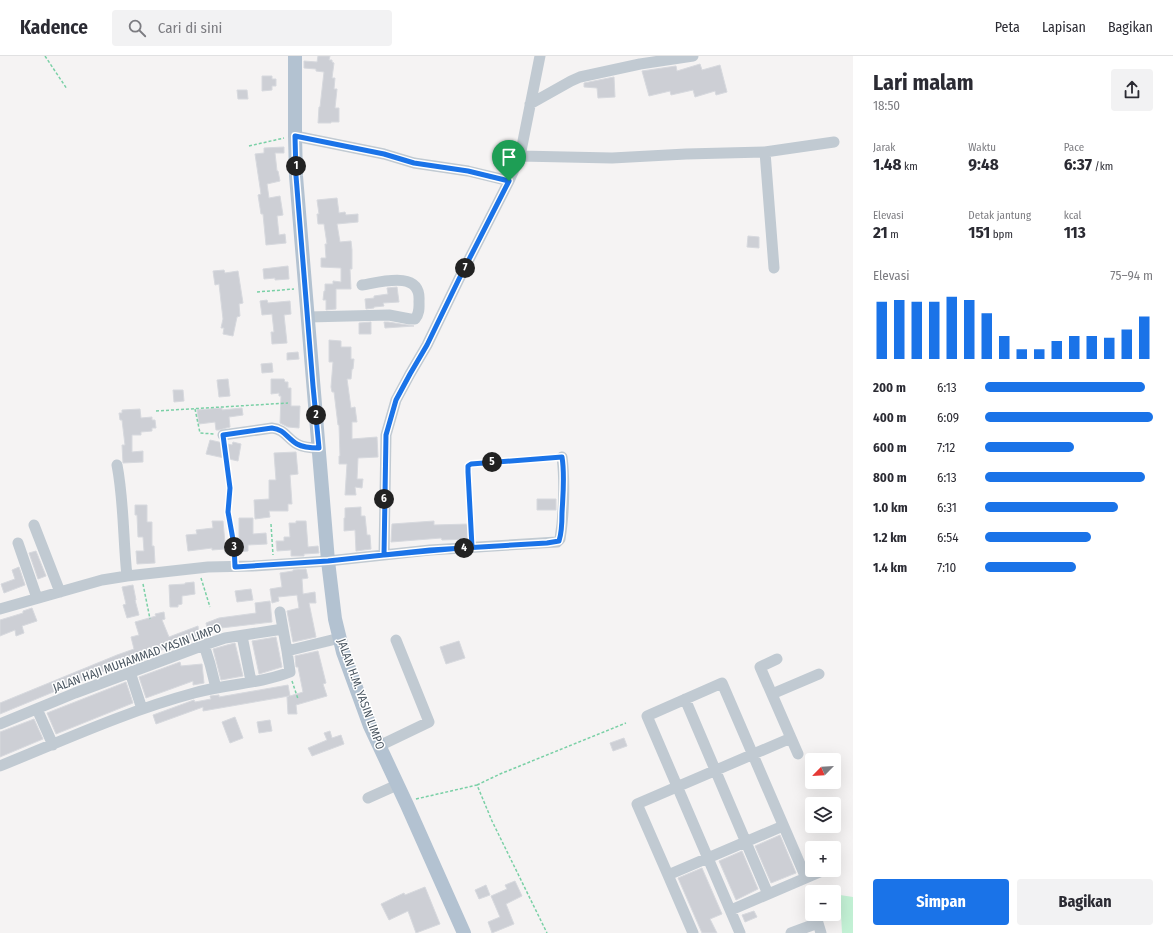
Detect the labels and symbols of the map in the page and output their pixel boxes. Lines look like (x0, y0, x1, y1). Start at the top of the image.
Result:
pin (492, 140, 526, 181)
pin: 1 (286, 156, 306, 176)
pin: 7 (455, 258, 475, 278)
pin: 2 (306, 405, 326, 425)
pin: 5 (482, 452, 502, 472)
pin: 6 (374, 489, 394, 509)
pin: 3 (224, 537, 244, 557)
pin: 4 (454, 538, 474, 558)
street label: JALAN HAJI MUHAMMAD YASIN LIMPO (51, 621, 223, 695)
street label: JALAN H.M. YASIN LIMPO (334, 637, 388, 751)
north arrow (805, 753, 841, 789)

